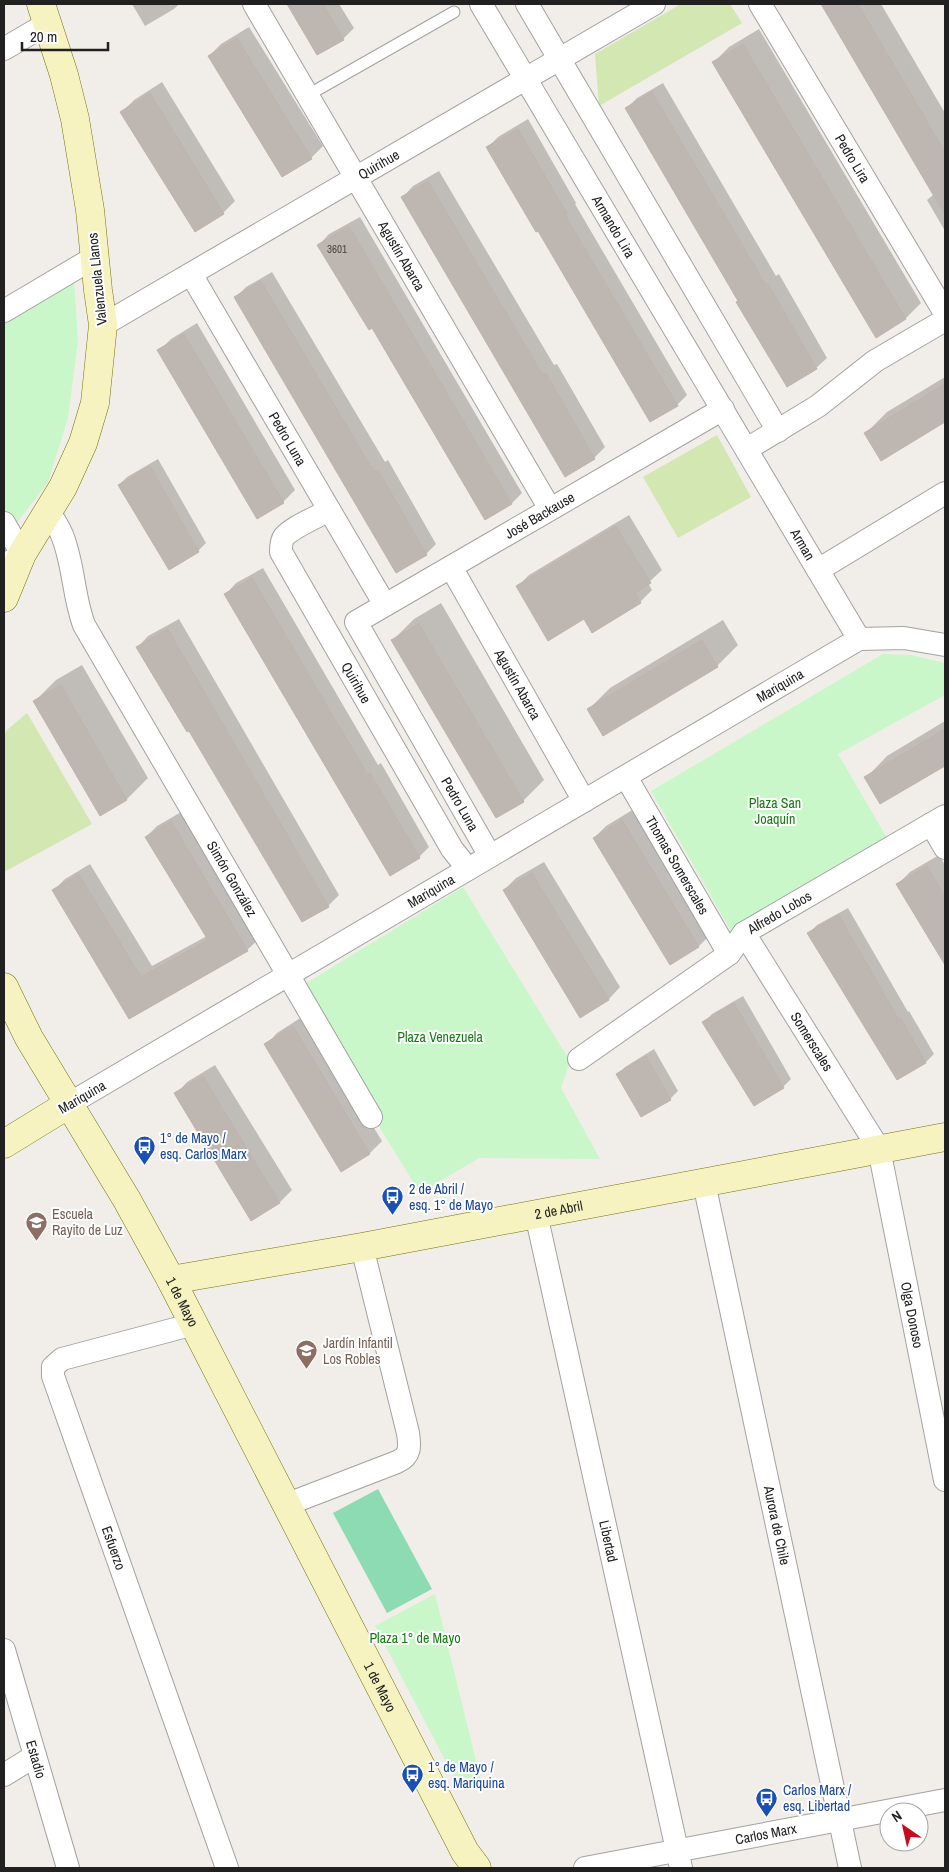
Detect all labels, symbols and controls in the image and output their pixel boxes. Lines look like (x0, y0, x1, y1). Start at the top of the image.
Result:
scale bar (22, 20, 109, 52)
text: 20 m (30, 26, 57, 47)
street label: Pedro Lira (831, 131, 874, 187)
street label: Quirihue (355, 145, 402, 183)
street label: Armando Lira (587, 191, 639, 262)
street label: Agustín Abarca (374, 217, 429, 295)
street label: Valenzuela Llanos (83, 232, 111, 326)
house number: 3601 (327, 242, 347, 256)
street label: Pedro Luna (265, 409, 311, 469)
street label: José Backause (501, 488, 578, 543)
street label: Arman (786, 524, 819, 564)
street label: Agustín Abarca (490, 645, 545, 723)
street label: Quirihue (337, 659, 375, 707)
street label: Mariquina (753, 664, 807, 706)
street label: Pedro Luna (437, 774, 483, 835)
park label: Plaza San Joaquín (749, 794, 801, 828)
street label: Thomas Somerscales (642, 813, 713, 918)
street label: Simón González (203, 838, 261, 920)
street label: Mariquina (404, 870, 458, 912)
street label: Alfredo Lobos (743, 887, 815, 938)
street label: Somerscales (787, 1009, 837, 1075)
park label: Plaza Venezuela (397, 1028, 483, 1046)
street label: Mariquina (55, 1076, 109, 1118)
place label: 1° de Mayo / esq. Carlos Marx (160, 1129, 247, 1163)
bus stop icon: 1° de Mayo / esq. Carlos Marx (132, 1134, 156, 1165)
place label: 2 de Abril / esq. 1° de Mayo (409, 1180, 493, 1214)
bus stop icon: 2 de Abril / esq. 1° de Mayo (381, 1185, 405, 1216)
street label: 2 de Abril (533, 1197, 584, 1223)
place label: Escuela Rayito de Luz (52, 1205, 123, 1239)
school or university icon: Escuela Rayito de Luz (24, 1210, 48, 1241)
street label: 1 de Mayo (162, 1274, 203, 1330)
street label: Olga Donoso (897, 1280, 927, 1350)
place label: Jardín Infantil Los Robles (323, 1334, 393, 1368)
school or university icon: Jardín Infantil Los Robles (295, 1339, 319, 1370)
street label: Aurora de Chile (760, 1483, 794, 1567)
street label: Libertad (595, 1519, 622, 1564)
street label: Esfuerzo (98, 1524, 130, 1572)
park label: Plaza 1° de Mayo (369, 1629, 461, 1647)
street label: 1 de Mayo (360, 1659, 400, 1715)
street label: Estadio (22, 1738, 50, 1781)
place label: 1° de Mayo / esq. Mariquina (428, 1758, 505, 1792)
bus stop icon: 1° de Mayo / esq. Mariquina (400, 1763, 424, 1794)
place label: Carlos Marx / esq. Libertad (783, 1781, 852, 1815)
bus stop icon: Carlos Marx / esq. Libertad (755, 1786, 779, 1817)
north arrow (879, 1802, 929, 1852)
text: N (888, 1806, 905, 1826)
street label: Carlos Marx (734, 1819, 798, 1848)

